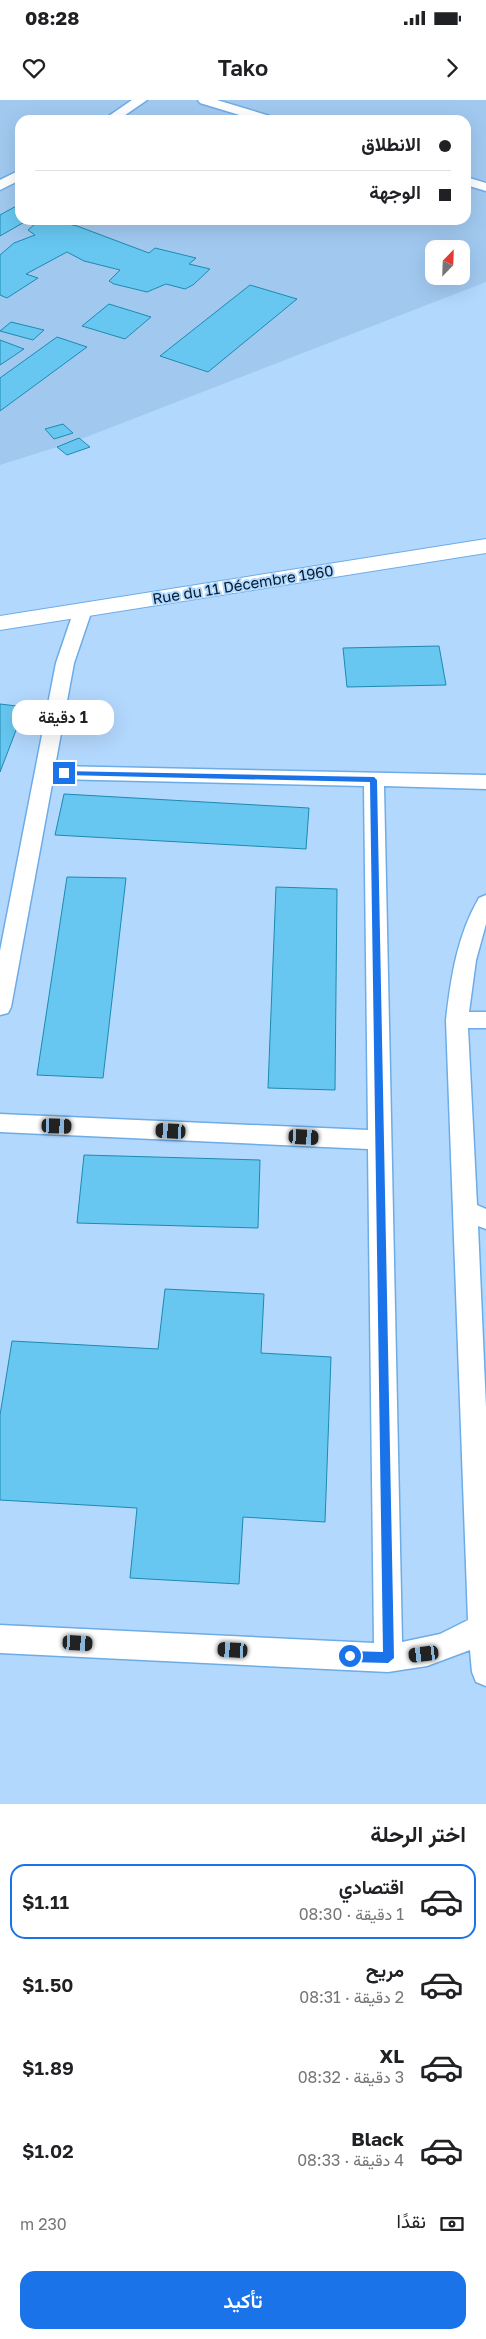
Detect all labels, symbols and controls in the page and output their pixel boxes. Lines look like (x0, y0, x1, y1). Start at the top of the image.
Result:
text: 08:28 (25, 6, 79, 29)
icon: heart (20, 54, 48, 82)
text: Tako (218, 54, 268, 81)
icon: forward (438, 54, 466, 82)
text: الانطلاق (361, 132, 421, 155)
text: الوجهة (369, 180, 421, 203)
north arrow (425, 240, 470, 285)
map controls (425, 240, 470, 285)
street label: Rue du 11 Décembre 1960 (151, 561, 335, 607)
callout: 1 دقيقة (13, 700, 115, 736)
text: 1 دقيقة (38, 707, 88, 727)
route end (53, 762, 75, 784)
car (41, 1118, 72, 1134)
car (155, 1123, 186, 1139)
car (288, 1129, 319, 1145)
car (62, 1635, 93, 1651)
car (217, 1642, 248, 1658)
route start (339, 1645, 361, 1667)
car (408, 1645, 439, 1663)
text: اختر الرحلة (370, 1820, 466, 1847)
text: اقتصادي (339, 1875, 404, 1898)
icon: car (419, 1879, 464, 1924)
text: $1.11 (22, 1890, 69, 1913)
text: 1 دقيقة · 08:30 (299, 1904, 404, 1924)
text: مريح (366, 1958, 404, 1981)
icon: car (419, 1962, 464, 2007)
text: $1.50 (22, 1973, 74, 1996)
text: 2 دقيقة · 08:31 (299, 1987, 404, 2007)
text: XL (379, 2044, 404, 2067)
icon: car (419, 2045, 464, 2090)
text: $1.89 (22, 2056, 74, 2079)
text: 3 دقيقة · 08:32 (298, 2067, 404, 2087)
text: Black (351, 2127, 404, 2150)
icon: car (419, 2128, 464, 2173)
text: $1.02 (22, 2139, 74, 2162)
text: 4 دقيقة · 08:33 (297, 2150, 404, 2170)
text: نقدًا (397, 2209, 426, 2232)
icon: cash (438, 2210, 466, 2238)
text: 230 m (20, 2214, 67, 2234)
button: تأكيد (20, 2271, 466, 2329)

